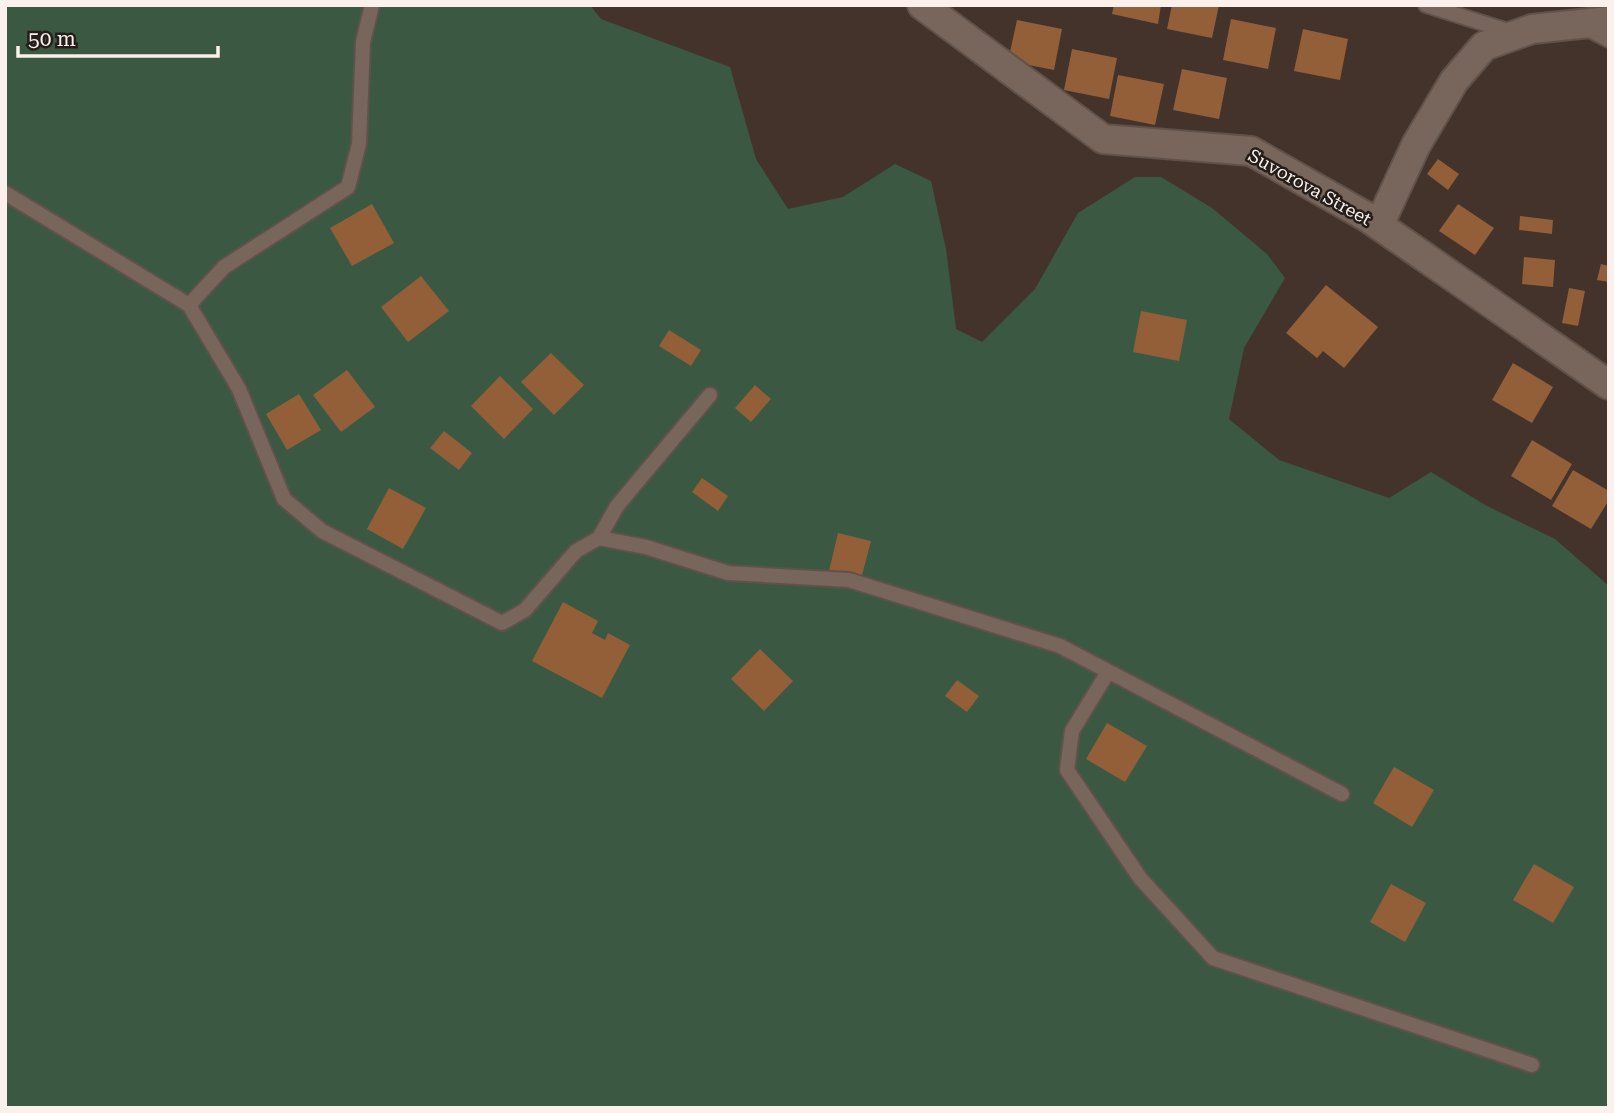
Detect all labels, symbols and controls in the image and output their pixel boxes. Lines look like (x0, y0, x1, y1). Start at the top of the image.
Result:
scale bar (18, 14, 217, 58)
text: 50 m (28, 27, 76, 51)
street label: Suvorova Street (1245, 144, 1375, 230)

